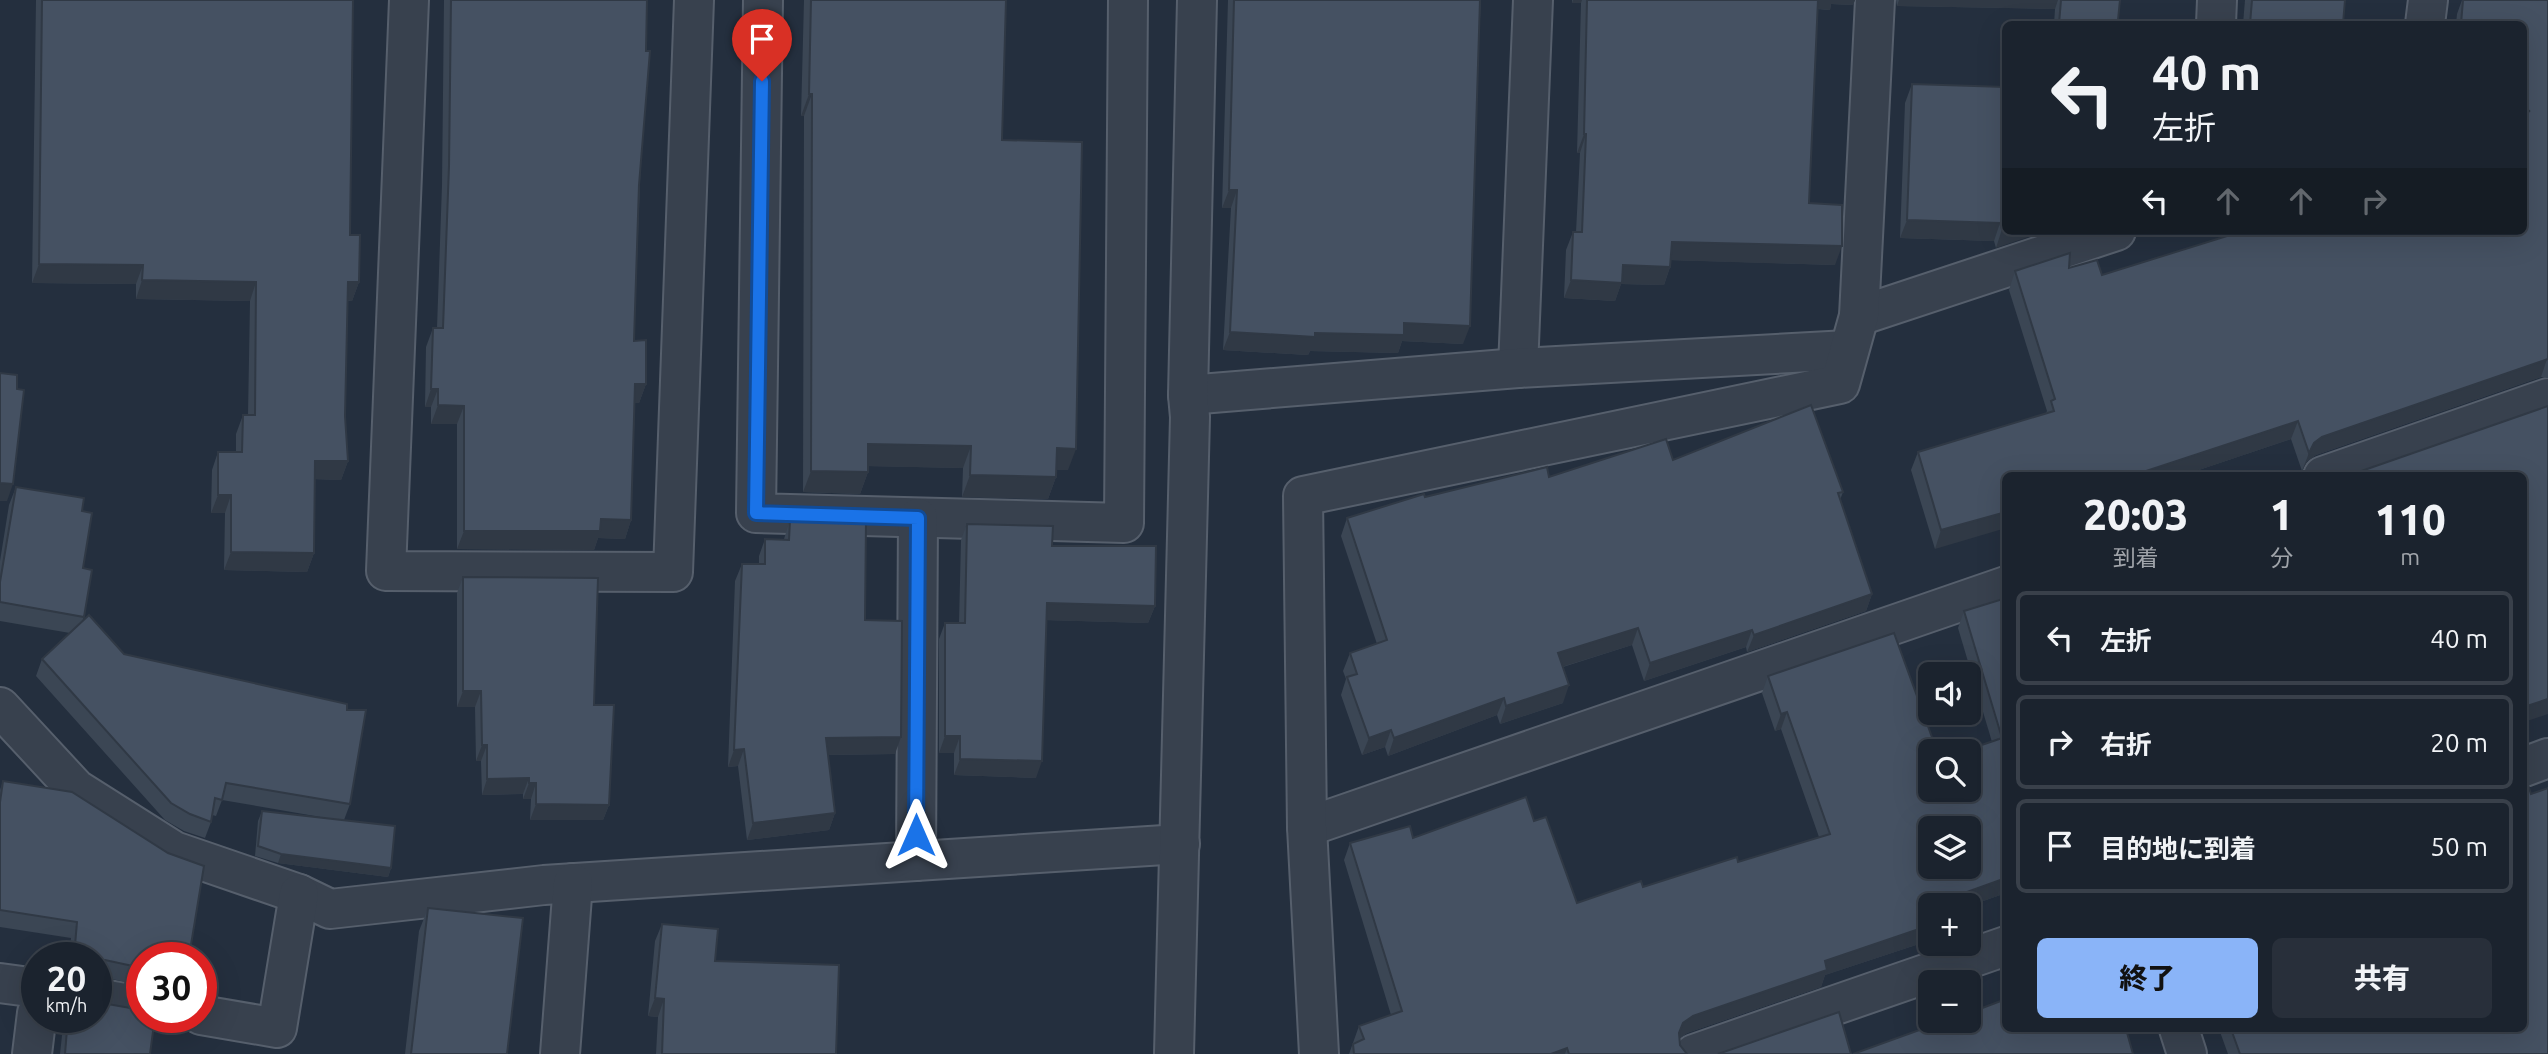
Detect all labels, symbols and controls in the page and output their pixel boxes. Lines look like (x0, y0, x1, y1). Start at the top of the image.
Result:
pin (732, 9, 792, 81)
icon: arrive (743, 20, 781, 58)
text: 40 m (2152, 44, 2261, 99)
icon: left (2037, 49, 2128, 140)
text: 左折 (2152, 109, 2216, 145)
icon: left (2136, 182, 2174, 220)
icon: ahead (2209, 182, 2247, 220)
icon: ahead (2282, 182, 2320, 220)
icon: right (2355, 182, 2393, 220)
text: 20:03 (2083, 491, 2188, 538)
text: 1 (2270, 491, 2293, 538)
text: 110 (2375, 496, 2446, 543)
text: m (2400, 544, 2420, 569)
text: 到着 (2113, 545, 2159, 570)
text: 分 (2270, 545, 2293, 570)
icon: left (2041, 619, 2079, 657)
text: 40 m (2430, 624, 2488, 653)
text: 左折 (2100, 626, 2152, 655)
map controls (1918, 662, 1981, 1033)
button: sound (1918, 662, 1981, 725)
icon: right (2041, 723, 2079, 761)
text: 20 m (2430, 728, 2488, 757)
text: 右折 (2100, 730, 2152, 759)
button: search (1918, 739, 1981, 802)
position arrow (879, 798, 953, 872)
button: layers (1918, 816, 1981, 879)
icon: arrive (2041, 827, 2079, 865)
text: 50 m (2430, 832, 2488, 861)
text: 目的地に到着 (2100, 834, 2256, 863)
button: + (1918, 893, 1981, 956)
button: 終了 (2037, 938, 2258, 1018)
button: 共有 (2272, 938, 2492, 1018)
speed limit sign: 30 (126, 942, 217, 1033)
text: 20 (47, 958, 86, 998)
button: − (1918, 970, 1981, 1033)
text: km/h (46, 995, 87, 1015)

